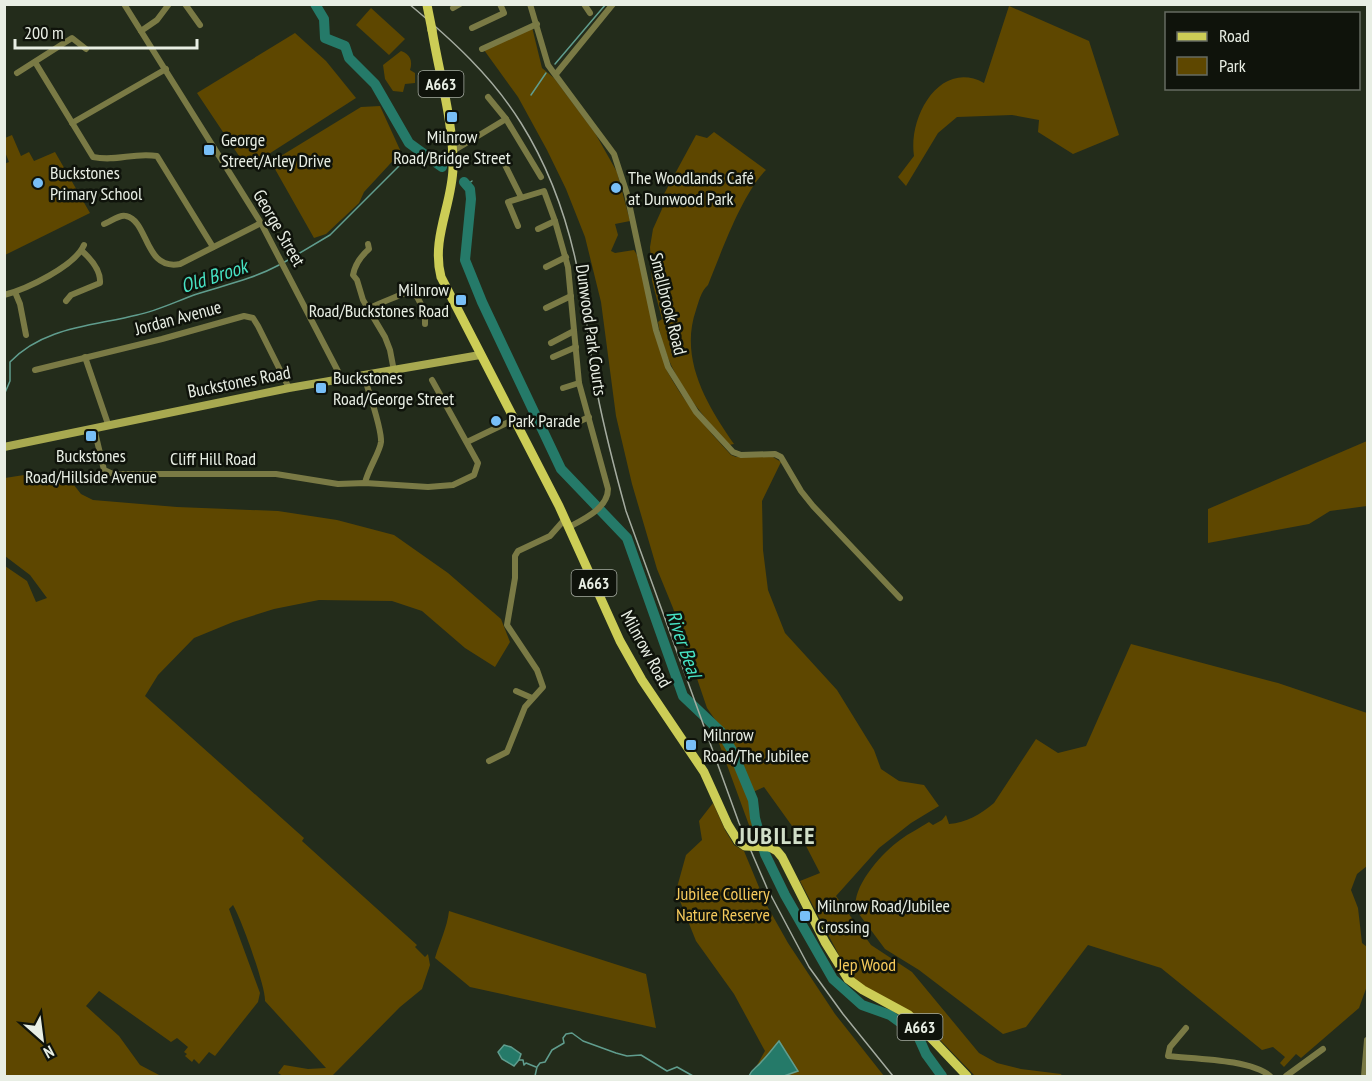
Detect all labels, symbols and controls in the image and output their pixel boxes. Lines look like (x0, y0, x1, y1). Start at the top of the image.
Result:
scale bar (15, 12, 196, 50)
legend (1165, 12, 1360, 90)
text: 200 m (24, 21, 64, 44)
text: Road (1219, 24, 1250, 47)
text: Park (1219, 54, 1246, 77)
road number: A663 (418, 71, 464, 97)
marker: Milnrow Road/Bridge Street (445, 110, 459, 124)
place label: Milnrow Road/Bridge Street (393, 125, 511, 169)
place label: George Street/Arley Drive (221, 128, 331, 172)
marker: George Street/Arley Drive (202, 143, 216, 157)
place label: Buckstones Primary School (50, 161, 143, 205)
place label: The Woodlands Café at Dunwood Park (628, 166, 754, 210)
marker: Buckstones Primary School (31, 176, 45, 190)
marker: The Woodlands Café at Dunwood Park (609, 181, 623, 195)
street label: George Street (248, 185, 311, 270)
street label: Smallbrook Road (645, 250, 692, 357)
water label: Old Brook (177, 252, 253, 299)
street label: Dunwood Park Courts (571, 263, 612, 397)
place label: Milnrow Road/Buckstones Road (309, 278, 449, 322)
marker: Milnrow Road/Buckstones Road (454, 293, 468, 307)
street label: Jordan Avenue (131, 295, 224, 340)
street label: Buckstones Road (186, 360, 292, 403)
place label: Buckstones Road/George Street (333, 366, 454, 410)
marker: Buckstones Road/George Street (314, 381, 328, 395)
place label: Park Parade (508, 409, 580, 432)
marker: Park Parade (489, 414, 503, 428)
marker: Buckstones Road/Hillside Avenue (84, 429, 98, 443)
place label: Buckstones Road/Hillside Avenue (25, 444, 157, 488)
street label: Cliff Hill Road (170, 447, 256, 470)
road number: A663 (572, 570, 616, 596)
street label: Milnrow Road (616, 606, 677, 691)
water label: River Beal (660, 607, 708, 684)
place label: Milnrow Road/The Jubilee (703, 723, 809, 767)
marker: Milnrow Road/The Jubilee (684, 738, 698, 752)
district label: JUBILEE (737, 820, 816, 851)
park label: Jubilee Colliery Nature Reserve (675, 882, 770, 926)
place label: Milnrow Road/Jubilee Crossing (817, 894, 950, 938)
marker: Milnrow Road/Jubilee Crossing (798, 909, 812, 923)
park label: Jep Wood (837, 953, 896, 976)
north arrow (12, 1009, 72, 1069)
road number: A663 (898, 1014, 942, 1040)
text: N (41, 1041, 58, 1063)

